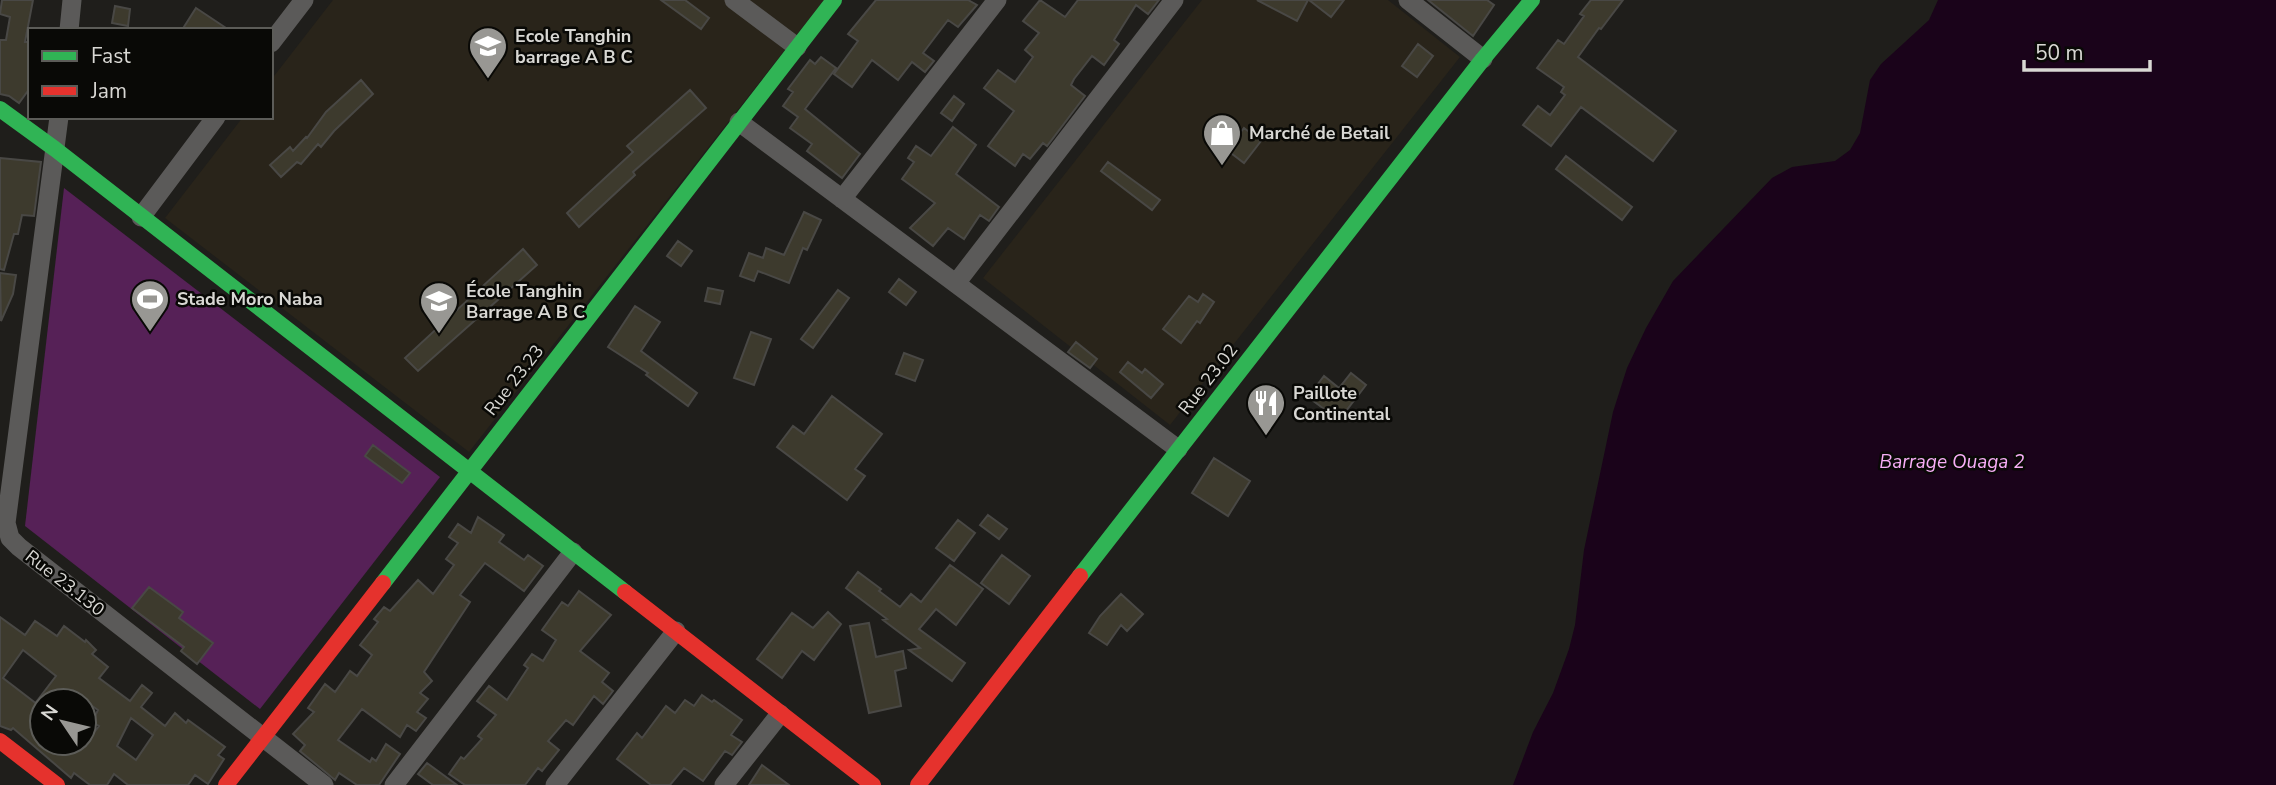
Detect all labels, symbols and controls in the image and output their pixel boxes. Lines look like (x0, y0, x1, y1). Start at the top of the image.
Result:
place label: Ecole Tanghin barrage A B C (515, 24, 633, 69)
school or university icon: Ecole Tanghin barrage A B C (467, 25, 509, 80)
legend (28, 28, 273, 119)
scale bar (2024, 28, 2150, 72)
text: 50 m (2035, 39, 2084, 67)
text: Fast (91, 42, 131, 70)
text: Jam (90, 77, 127, 105)
shop icon: Marché de Betail (1201, 112, 1243, 167)
place label: Marché de Betail (1249, 121, 1390, 145)
sports icon: Stade Moro Naba (129, 278, 171, 333)
place label: École Tanghin Barrage A B C (466, 279, 585, 324)
school or university icon: École Tanghin Barrage A B C (418, 280, 460, 335)
place label: Stade Moro Naba (177, 287, 323, 311)
street label: Rue 23.02 (1173, 339, 1243, 419)
street label: Rue 23.23 (479, 340, 549, 420)
place label: Paillote Continental (1293, 381, 1391, 426)
restaurant icon: Paillote Continental (1245, 382, 1287, 437)
water label: Barrage Ouaga 2 (1879, 449, 2025, 475)
street label: Rue 23.130 (20, 544, 110, 622)
north arrow (28, 687, 98, 757)
text: N (35, 700, 65, 726)

